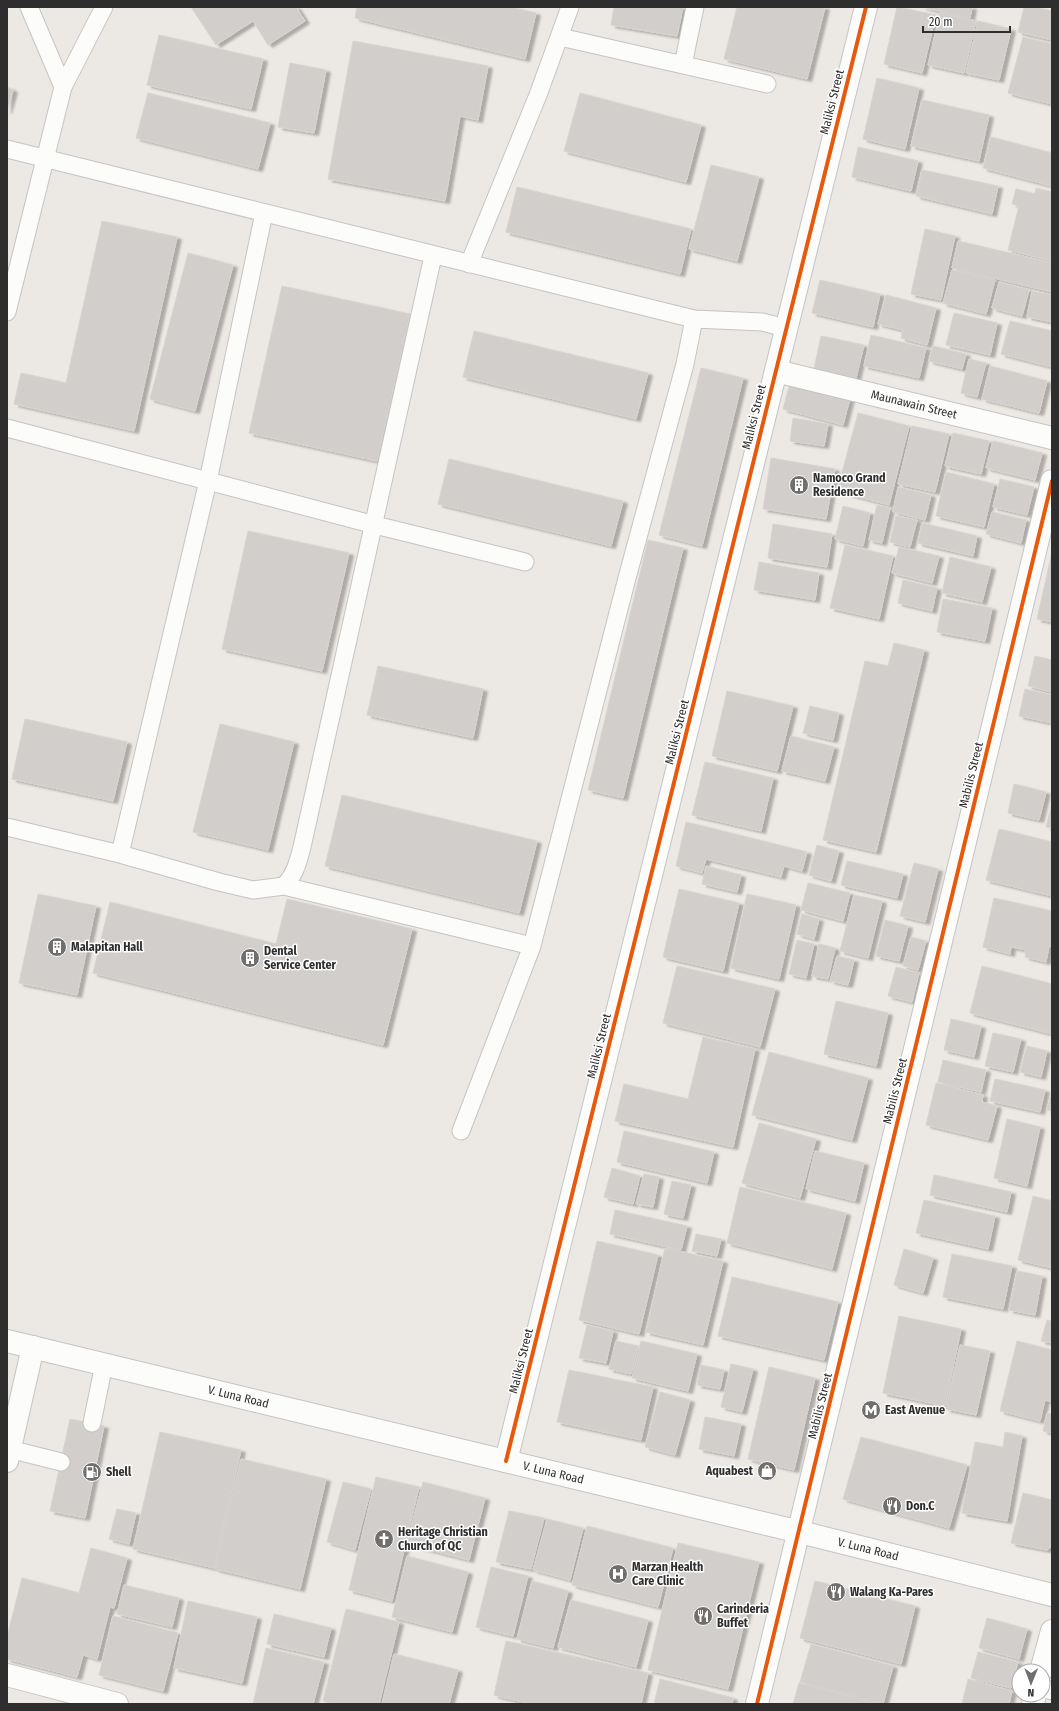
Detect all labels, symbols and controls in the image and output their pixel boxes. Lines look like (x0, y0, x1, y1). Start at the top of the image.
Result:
scale bar (923, 8, 1010, 34)
text: 20 m (929, 15, 953, 29)
street label: Maliksi Street (817, 68, 847, 136)
street label: Maliksi Street (739, 383, 769, 451)
street label: Maunawain Street (869, 387, 959, 422)
place label: Namoco Grand Residence (813, 471, 886, 499)
building icon: Namoco Grand Residence (788, 474, 810, 496)
street label: Maliksi Street (662, 698, 692, 766)
street label: Mabilis Street (956, 741, 986, 809)
building icon: Malapitan Hall (46, 936, 68, 958)
place label: Malapitan Hall (71, 940, 143, 954)
place label: Dental Service Center (264, 944, 337, 972)
building icon: Dental Service Center (239, 947, 261, 969)
street label: Maliksi Street (584, 1012, 614, 1080)
street label: Mabilis Street (880, 1057, 910, 1125)
street label: Maliksi Street (506, 1327, 536, 1395)
street label: Mabilis Street (805, 1372, 835, 1440)
street label: V. Luna Road (206, 1383, 270, 1411)
metro station icon: East Avenue (860, 1399, 882, 1421)
place label: East Avenue (885, 1403, 945, 1417)
street label: V. Luna Road (521, 1459, 585, 1487)
shop icon: Aquabest (756, 1460, 778, 1482)
fuel station icon: Shell (81, 1461, 103, 1483)
place label: Aquabest (705, 1464, 754, 1478)
place label: Shell (106, 1465, 132, 1479)
restaurant icon: Don.C (881, 1495, 903, 1517)
place label: Don.C (906, 1499, 935, 1513)
place label: Heritage Christian Church of QC (398, 1525, 488, 1553)
church icon: Heritage Christian Church of QC (373, 1528, 395, 1550)
street label: V. Luna Road (836, 1535, 900, 1563)
place label: Marzan Health Care Clinic (632, 1560, 703, 1588)
hospital icon: Marzan Health Care Clinic (607, 1563, 629, 1585)
restaurant icon: Walang Ka-Pares (825, 1581, 847, 1603)
place label: Walang Ka-Pares (850, 1585, 934, 1599)
place label: Carinderia Buffet (717, 1602, 769, 1630)
restaurant icon: Carinderia Buffet (692, 1605, 714, 1627)
north arrow (1011, 1663, 1051, 1703)
text: N (1027, 1686, 1034, 1699)

